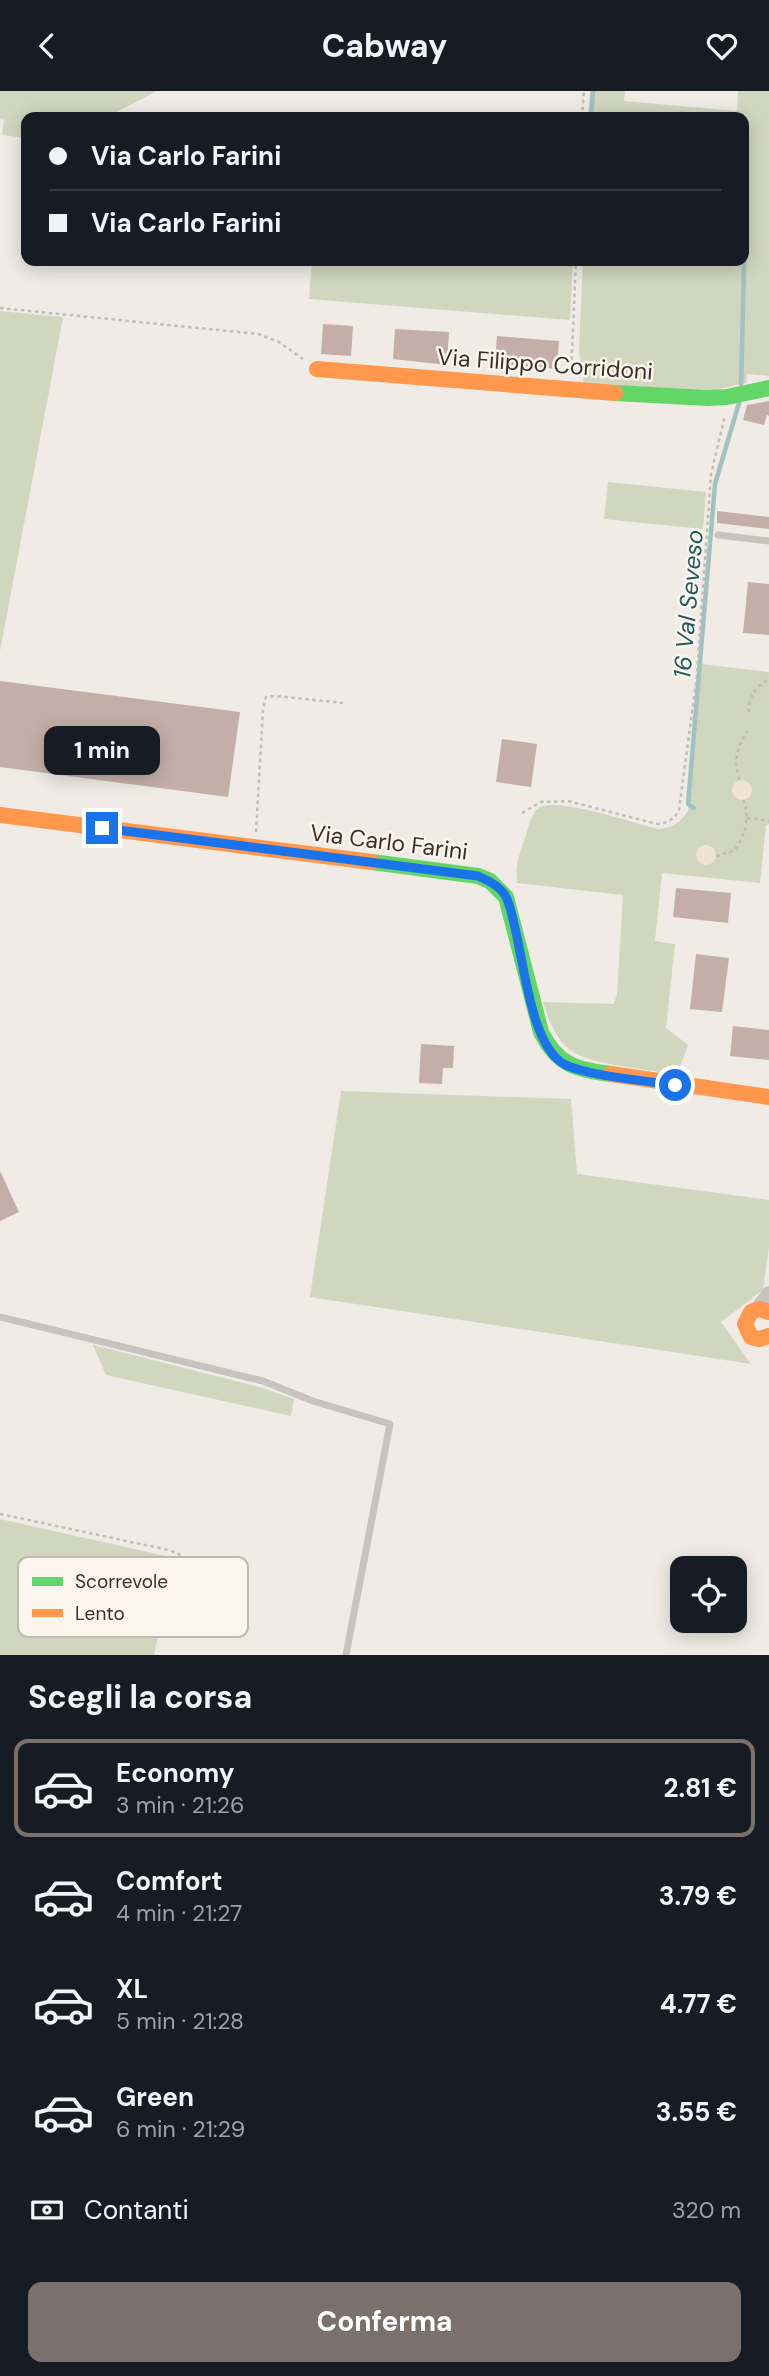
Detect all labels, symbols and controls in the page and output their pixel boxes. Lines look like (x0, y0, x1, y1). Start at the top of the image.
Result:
text: Cabway (322, 25, 447, 67)
icon: back (28, 27, 66, 65)
icon: heart (703, 27, 741, 65)
text: Via Carlo Farini (91, 139, 281, 173)
text: Via Carlo Farini (91, 206, 281, 240)
street label: Via Filippo Corridoni (436, 342, 654, 386)
water label: 16 Val Seveso (666, 528, 710, 680)
callout: 1 min (44, 727, 160, 775)
text: 1 min (74, 735, 130, 765)
route end (86, 812, 118, 844)
street label: Via Carlo Farini (308, 817, 470, 867)
route start (659, 1069, 691, 1101)
map controls (670, 1556, 747, 1633)
button: locate (670, 1556, 747, 1633)
legend (18, 1557, 248, 1637)
text: Scorrevole (75, 1569, 168, 1594)
text: Lento (75, 1601, 125, 1626)
text: Scegli la corsa (28, 1676, 252, 1718)
text: Economy (116, 1756, 234, 1790)
icon: car (32, 1757, 95, 1820)
text: 2.81 € (663, 1771, 737, 1805)
text: 3 min · 21:26 (116, 1790, 244, 1820)
text: Comfort (116, 1864, 222, 1898)
icon: car (32, 1865, 95, 1928)
text: 3.79 € (659, 1879, 737, 1913)
text: 4 min · 21:27 (116, 1898, 242, 1928)
text: XL (116, 1972, 148, 2006)
icon: car (32, 1973, 95, 2036)
text: 4.77 € (660, 1987, 737, 2021)
text: 5 min · 21:28 (116, 2006, 244, 2036)
text: Green (116, 2080, 194, 2114)
icon: car (32, 2081, 95, 2144)
text: 3.55 € (656, 2095, 737, 2129)
text: 6 min · 21:29 (116, 2114, 245, 2144)
icon: cash (28, 2191, 66, 2229)
text: Contanti (84, 2193, 189, 2227)
text: 320 m (672, 2195, 741, 2225)
button: Conferma (28, 2282, 741, 2362)

